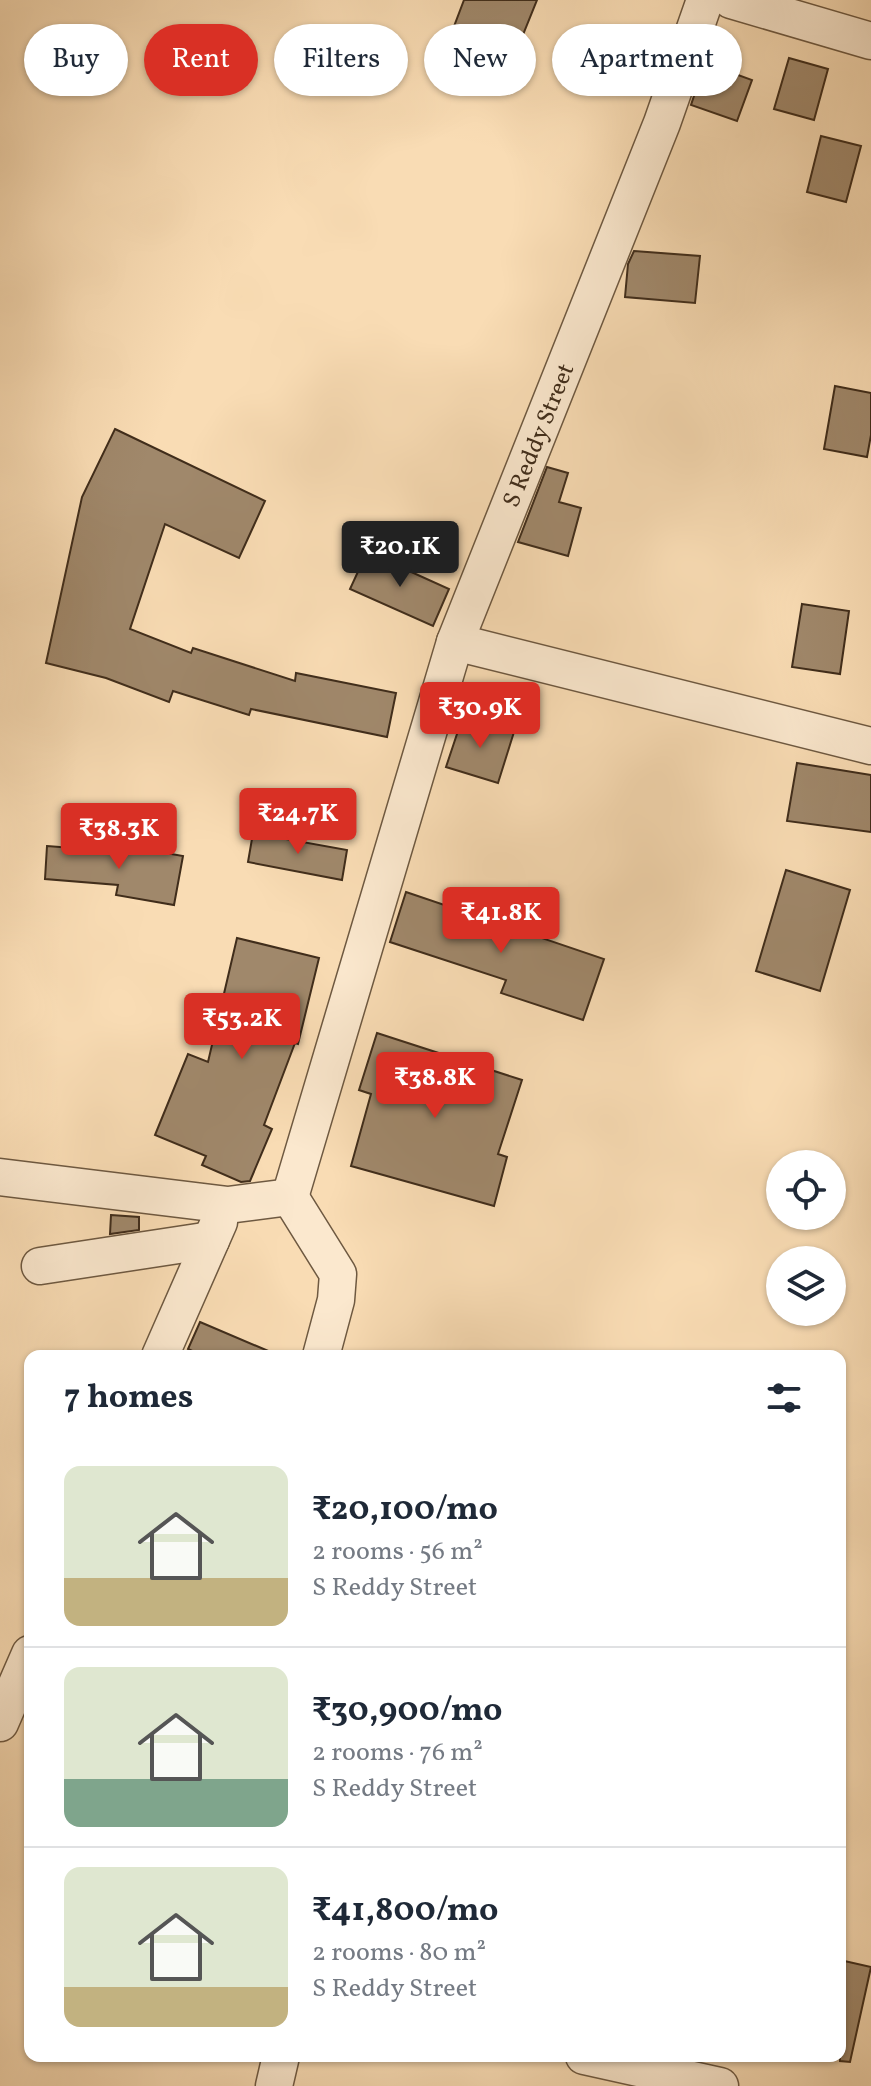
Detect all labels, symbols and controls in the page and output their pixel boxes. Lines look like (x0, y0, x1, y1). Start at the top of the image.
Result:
chip: Buy (24, 24, 128, 96)
chip: Rent (144, 24, 258, 96)
chip: Filters (274, 24, 408, 96)
chip: New (424, 24, 536, 96)
chip: Apartment (552, 24, 742, 96)
street label: S Reddy Street (496, 359, 584, 513)
pin: ₹20.1K (335, 521, 465, 589)
text: ₹20.1K (360, 529, 440, 565)
pin: ₹30.9K (415, 682, 545, 750)
text: ₹30.9K (438, 690, 522, 726)
pin: ₹24.7K (233, 788, 363, 856)
text: ₹24.7K (257, 796, 339, 832)
pin: ₹38.3K (54, 803, 184, 871)
text: ₹38.3K (79, 811, 159, 847)
pin: ₹41.8K (436, 887, 566, 955)
text: ₹41.8K (460, 895, 542, 931)
pin: ₹53.2K (177, 993, 307, 1061)
text: ₹53.2K (202, 1001, 282, 1037)
pin: ₹38.8K (370, 1052, 500, 1120)
text: ₹38.8K (394, 1060, 476, 1096)
map controls (766, 1150, 846, 1326)
button: locate (766, 1150, 846, 1230)
button: layers (766, 1246, 846, 1326)
text: 7 homes (64, 1375, 193, 1422)
icon: filters (762, 1376, 806, 1420)
text: ₹20,100/mo (312, 1487, 498, 1534)
icon: home (128, 1498, 224, 1594)
text: 2 rooms · 56 m² (312, 1534, 483, 1570)
text: S Reddy Street (312, 1570, 477, 1606)
text: ₹30,900/mo (312, 1688, 503, 1735)
icon: home (128, 1699, 224, 1795)
text: 2 rooms · 76 m² (312, 1735, 483, 1771)
text: S Reddy Street (312, 1771, 477, 1807)
text: ₹41,800/mo (312, 1888, 499, 1935)
icon: home (128, 1899, 224, 1995)
text: 2 rooms · 80 m² (312, 1935, 486, 1971)
text: S Reddy Street (312, 1971, 477, 2007)

